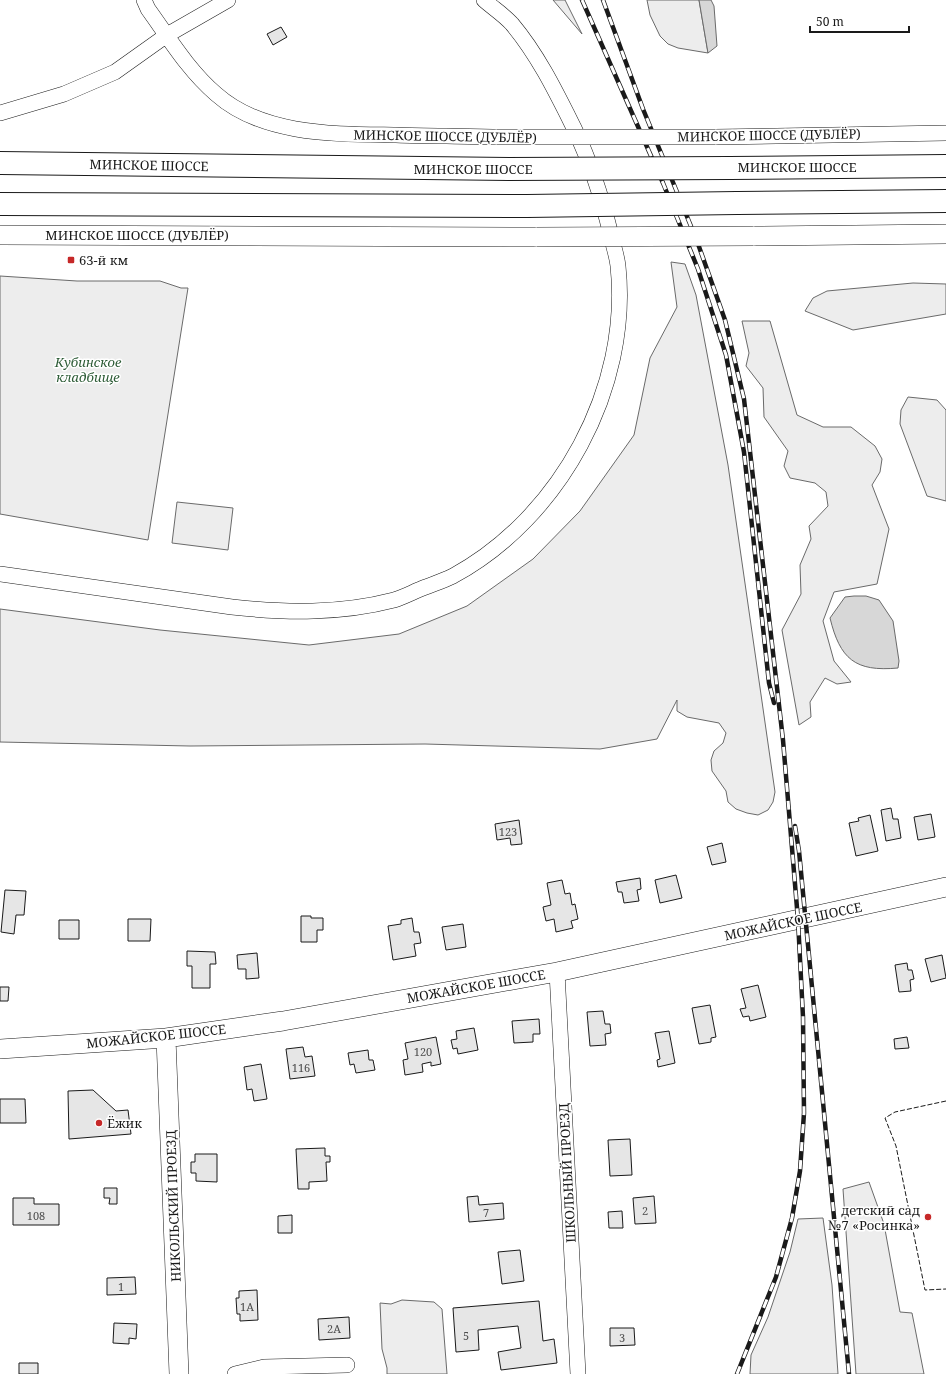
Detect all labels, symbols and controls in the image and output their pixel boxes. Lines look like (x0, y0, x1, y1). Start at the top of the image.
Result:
scale bar (810, 8, 909, 34)
text: 50 m (816, 13, 844, 30)
street label: МИНСКОЕ ШОССЕ (ДУБЛЁР) (677, 124, 861, 146)
street label: МИНСКОЕ ШОССЕ (ДУБЛЁР) (353, 125, 537, 147)
street label: МИНСКОЕ ШОССЕ (89, 155, 209, 175)
street label: МИНСКОЕ ШОССЕ (737, 158, 857, 176)
street label: МИНСКОЕ ШОССЕ (413, 160, 533, 178)
street label: МИНСКОЕ ШОССЕ (ДУБЛЁР) (45, 226, 229, 244)
place label: 63-й км (79, 251, 128, 269)
marker: 63-й км (66, 255, 76, 265)
park label: Кубинское кладбище (54, 353, 122, 386)
house number: 123 (499, 824, 517, 839)
street label: МОЖАЙСКОЕ ШОССЕ (722, 898, 864, 944)
street label: МОЖАЙСКОЕ ШОССЕ (405, 965, 547, 1007)
street label: МОЖАЙСКОЕ ШОССЕ (85, 1020, 227, 1052)
house number: 120 (414, 1044, 432, 1059)
house number: 116 (292, 1060, 310, 1075)
street label: ШКОЛЬНЫЙ ПРОЕЗД (554, 1102, 580, 1243)
place label: Ёжик (107, 1114, 142, 1132)
marker: Ёжик (94, 1118, 104, 1128)
street label: НИКОЛЬСКИЙ ПРОЕЗД (161, 1129, 185, 1282)
place label: детский сад №7 «Росинка» (828, 1201, 920, 1234)
house number: 2 (642, 1203, 648, 1218)
house number: 7 (483, 1205, 489, 1220)
house number: 108 (27, 1208, 45, 1223)
marker: детский сад №7 «Росинка» (923, 1212, 933, 1222)
house number: 1 (118, 1279, 124, 1294)
house number: 1А (240, 1299, 254, 1314)
house number: 2А (327, 1321, 341, 1336)
house number: 5 (463, 1328, 469, 1343)
house number: 3 (619, 1330, 625, 1345)

